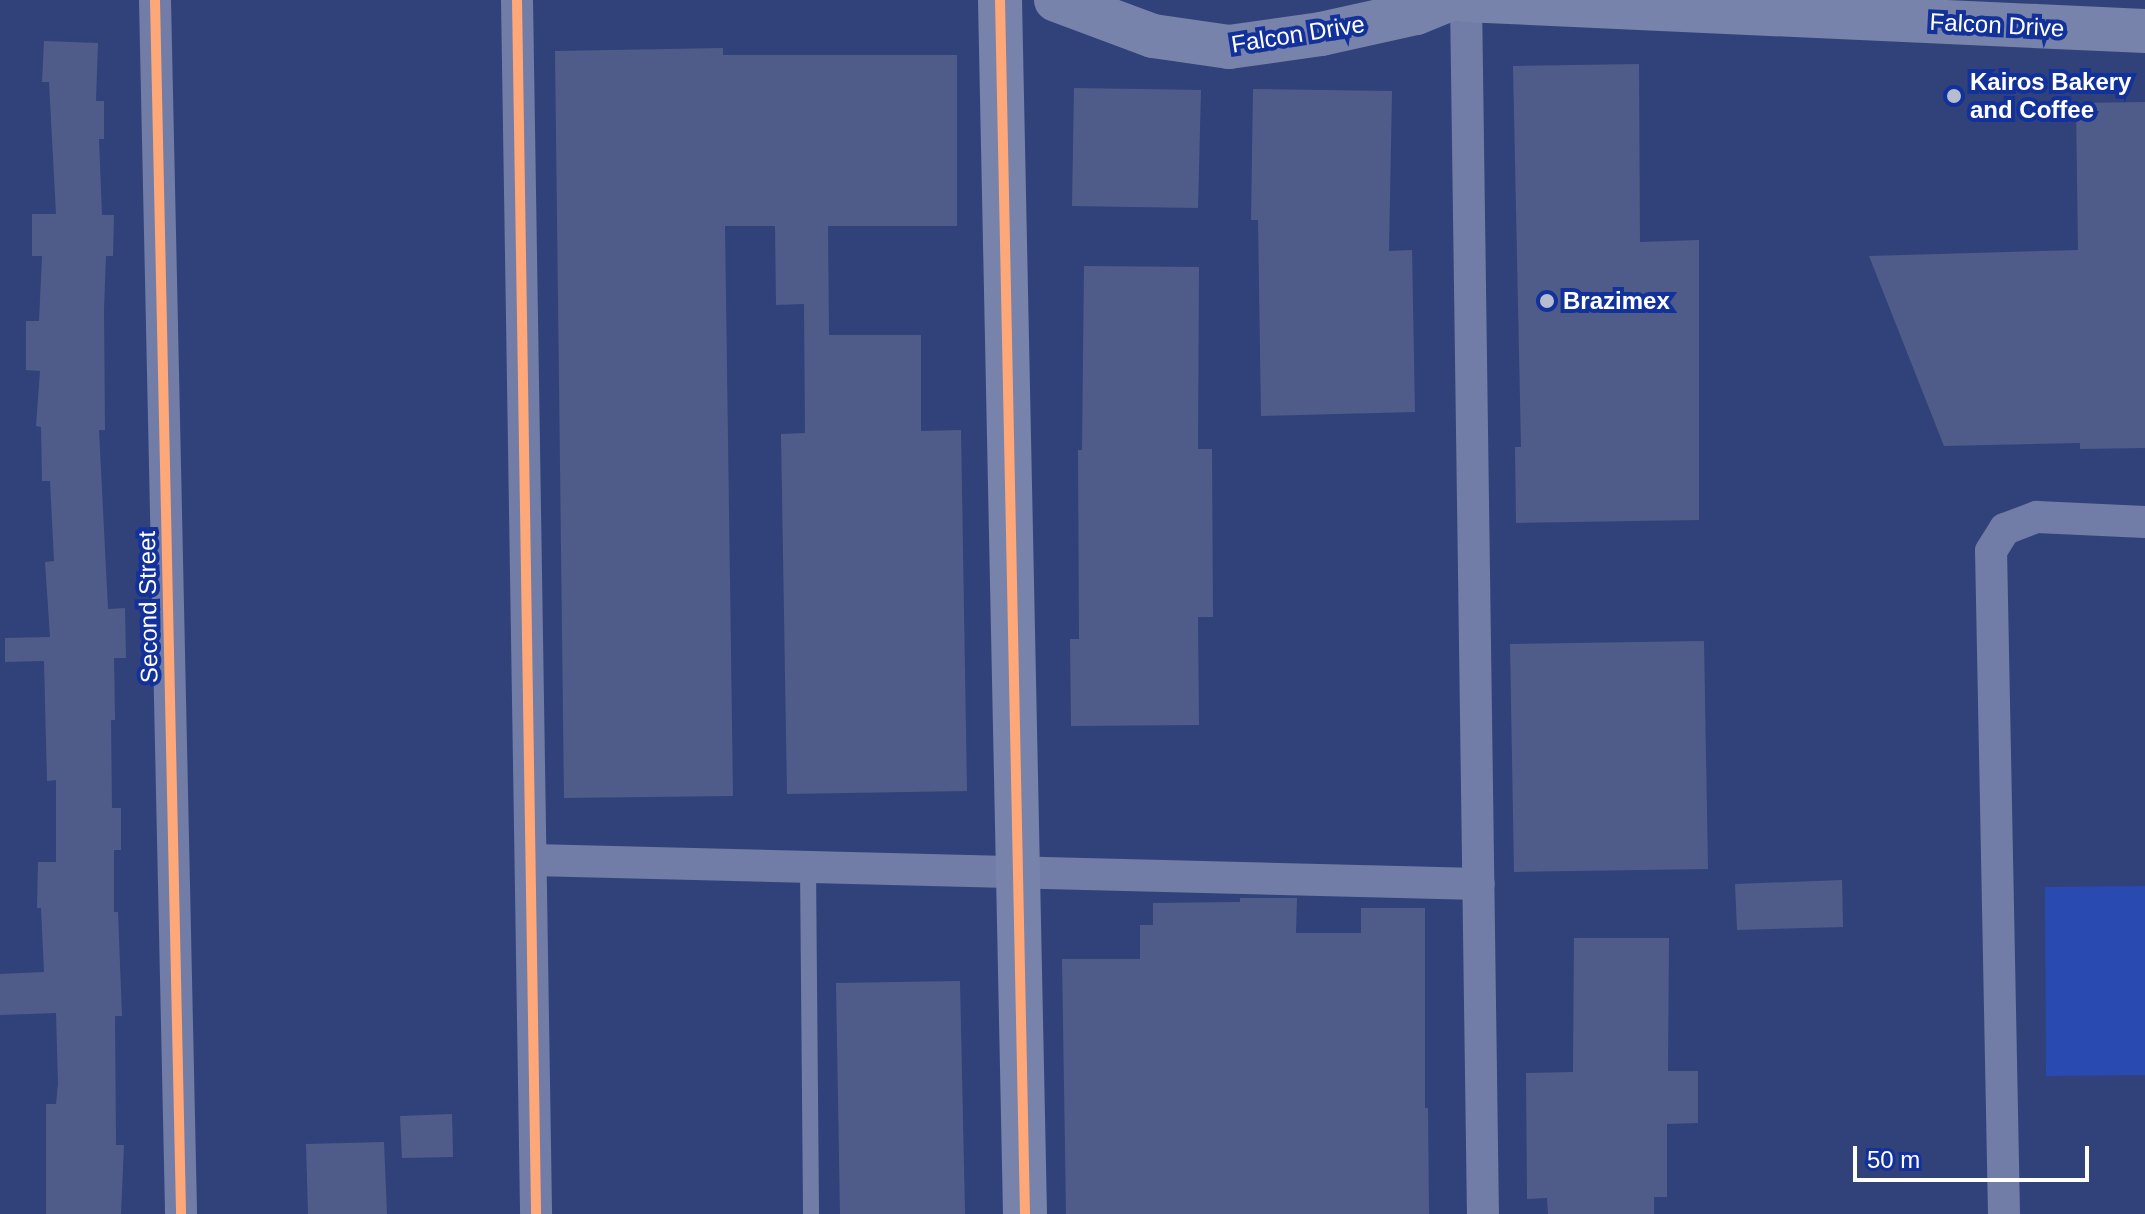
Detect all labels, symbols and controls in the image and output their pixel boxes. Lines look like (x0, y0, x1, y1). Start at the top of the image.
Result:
street label: Falcon Drive (1929, 7, 2065, 43)
street label: Falcon Drive (1229, 9, 1367, 59)
place label: Kairos Bakery and Coffee (1970, 68, 2131, 124)
marker: Kairos Bakery and Coffee (1945, 87, 1963, 105)
place label: Brazimex (1563, 287, 1670, 315)
marker: Brazimex (1538, 292, 1556, 310)
street label: Second Street (132, 531, 164, 683)
scale bar (1857, 1130, 2093, 1180)
text: 50 m (1867, 1146, 1920, 1173)

